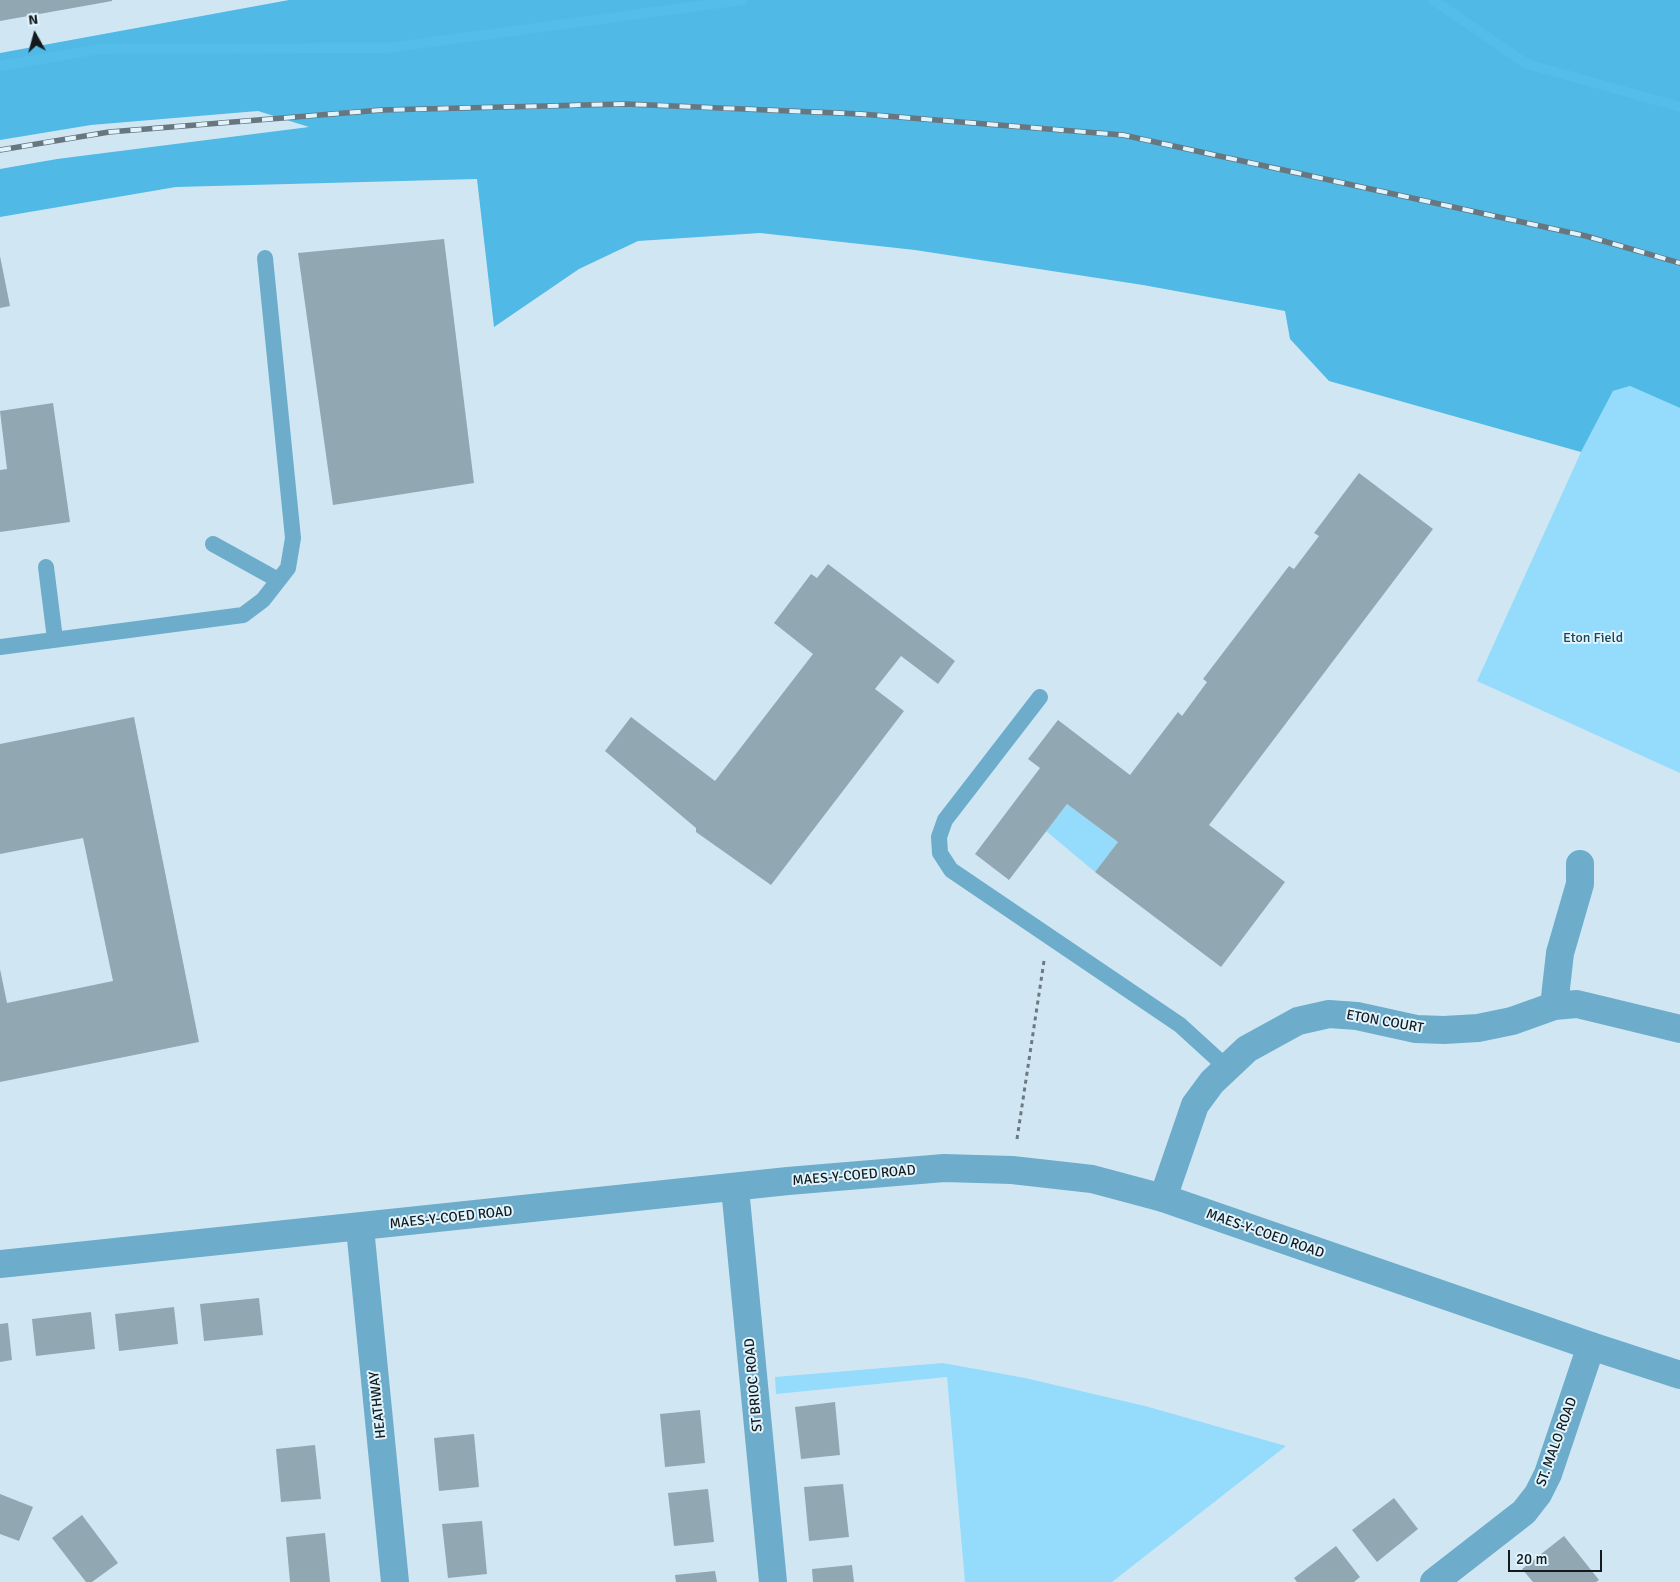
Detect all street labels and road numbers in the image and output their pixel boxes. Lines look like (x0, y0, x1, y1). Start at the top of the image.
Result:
street label: ETON COURT (1345, 1007, 1425, 1037)
street label: MAES-Y-COED ROAD (792, 1162, 916, 1190)
street label: MAES-Y-COED ROAD (389, 1203, 513, 1233)
street label: MAES-Y-COED ROAD (1204, 1206, 1326, 1262)
street label: ST BRIOC ROAD (742, 1337, 766, 1433)
street label: HEATHWAY (366, 1370, 390, 1440)
street label: ST. MALO ROAD (1533, 1395, 1581, 1489)

